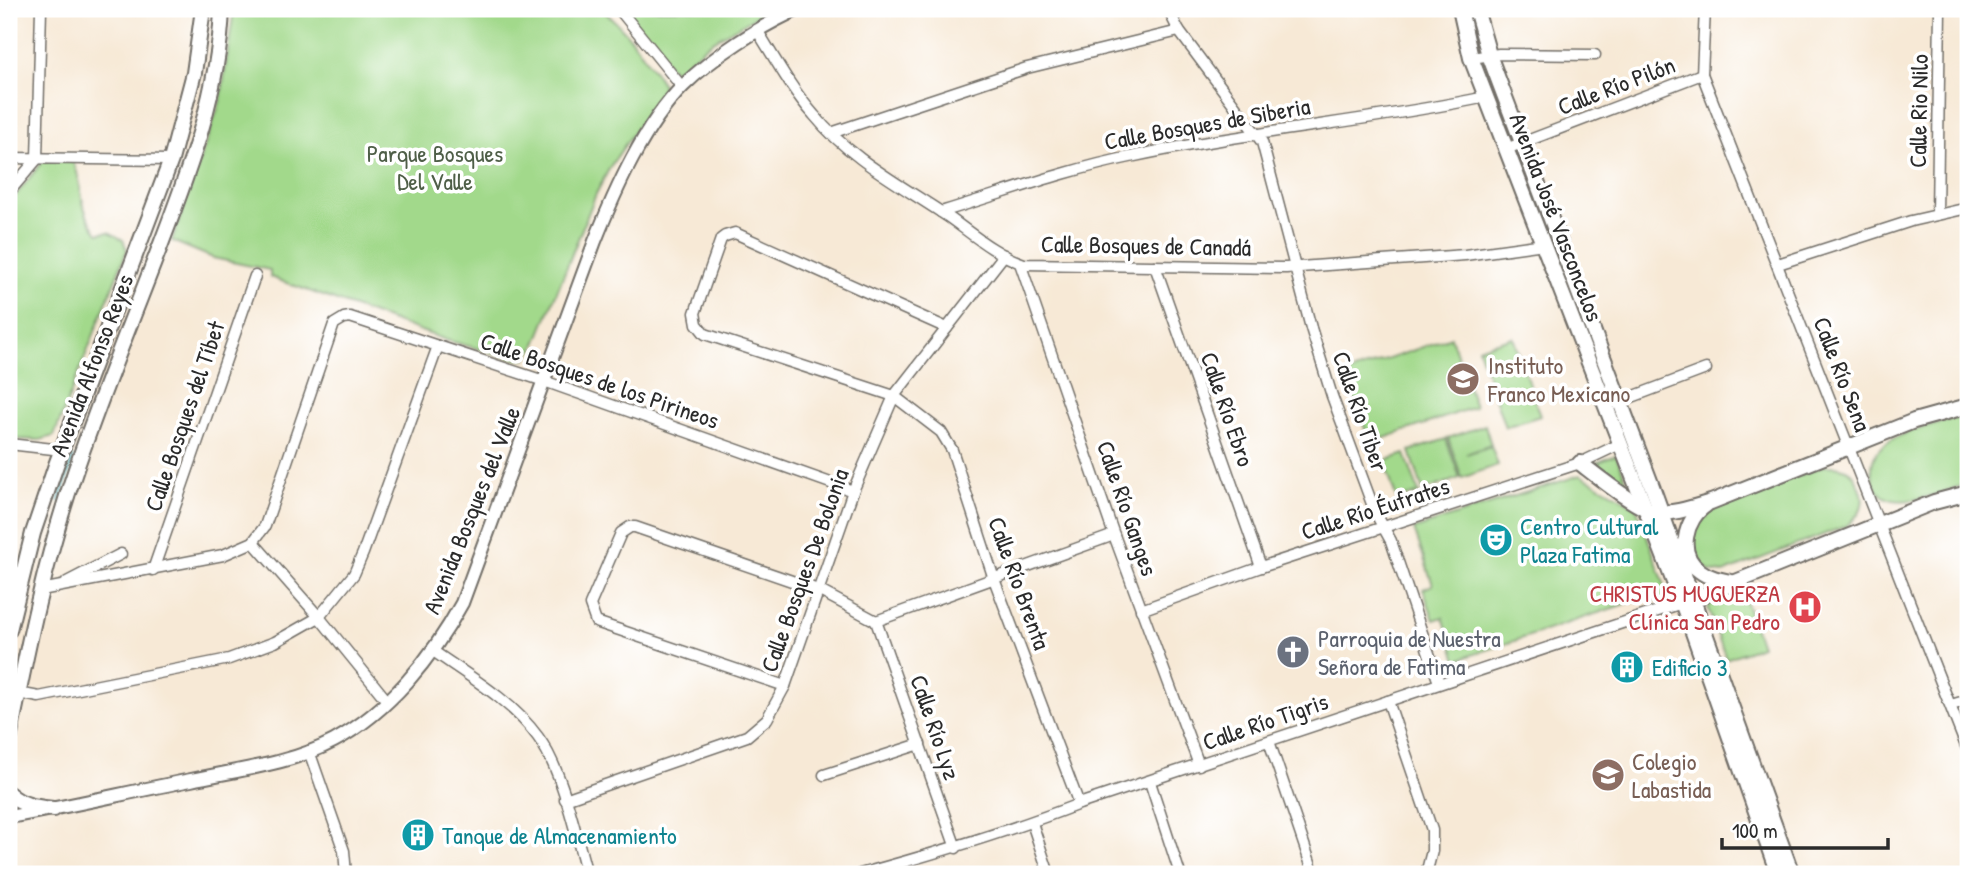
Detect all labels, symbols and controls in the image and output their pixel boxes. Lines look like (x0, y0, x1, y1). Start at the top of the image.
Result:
street label: Calle Río Pilón (1553, 48, 1679, 122)
street label: Calle Rio Nilo (1901, 54, 1935, 168)
street label: Calle Bosques de Siberia (1102, 89, 1312, 157)
street label: Avenida José Vasconcelos (1503, 108, 1611, 326)
park label: Parque Bosques Del Valle (367, 137, 503, 197)
street label: Calle Bosques de Canadá (1041, 227, 1251, 263)
street label: Avenida Alfonso Reyes (42, 269, 140, 461)
street label: Calle Río Sena (1807, 312, 1879, 436)
street label: Calle Bosques del Tíbet (136, 316, 232, 515)
street label: Calle Bosques de los Pirineos (477, 324, 723, 436)
street label: Calle Río Tiber (1326, 347, 1396, 475)
street label: Calle Río Ebro (1194, 348, 1263, 471)
place label: Instituto Franco Mexicano (1487, 349, 1631, 409)
school or university icon: Instituto Franco Mexicano (1444, 360, 1482, 398)
street label: Avenida Bosques del Valle (415, 401, 527, 618)
street label: Calle Río Ganges (1090, 436, 1166, 580)
street label: Calle Bosques De Bolonia (752, 464, 856, 676)
street label: Calle Río Éufrates (1297, 469, 1453, 547)
place label: Centro Cultural Plaza Fatima (1520, 510, 1659, 570)
street label: Calle Río Brenta (981, 512, 1059, 654)
theatre icon: Centro Cultural Plaza Fatima (1477, 521, 1515, 559)
place label: CHRISTUS MUGUERZA Clínica San Pedro (1590, 577, 1780, 637)
hospital icon: CHRISTUS MUGUERZA Clínica San Pedro (1786, 588, 1824, 626)
place label: Parroquia de Nuestra Señora de Fatima (1318, 622, 1501, 682)
church icon: Parroquia de Nuestra Señora de Fatima (1274, 633, 1312, 671)
building icon: Edificio 3 (1608, 648, 1646, 686)
place label: Edificio 3 (1652, 651, 1728, 683)
street label: Calle Río Lyz (903, 670, 969, 784)
street label: Calle Río Tigris (1198, 685, 1332, 757)
place label: Colegio Labastida (1632, 745, 1711, 805)
school or university icon: Colegio Labastida (1589, 756, 1627, 794)
scale bar (1722, 806, 1888, 850)
building icon: Tanque de Almacenamiento (399, 816, 437, 854)
text: 100 m (1732, 816, 1778, 845)
place label: Tanque de Almacenamiento (442, 819, 677, 851)

